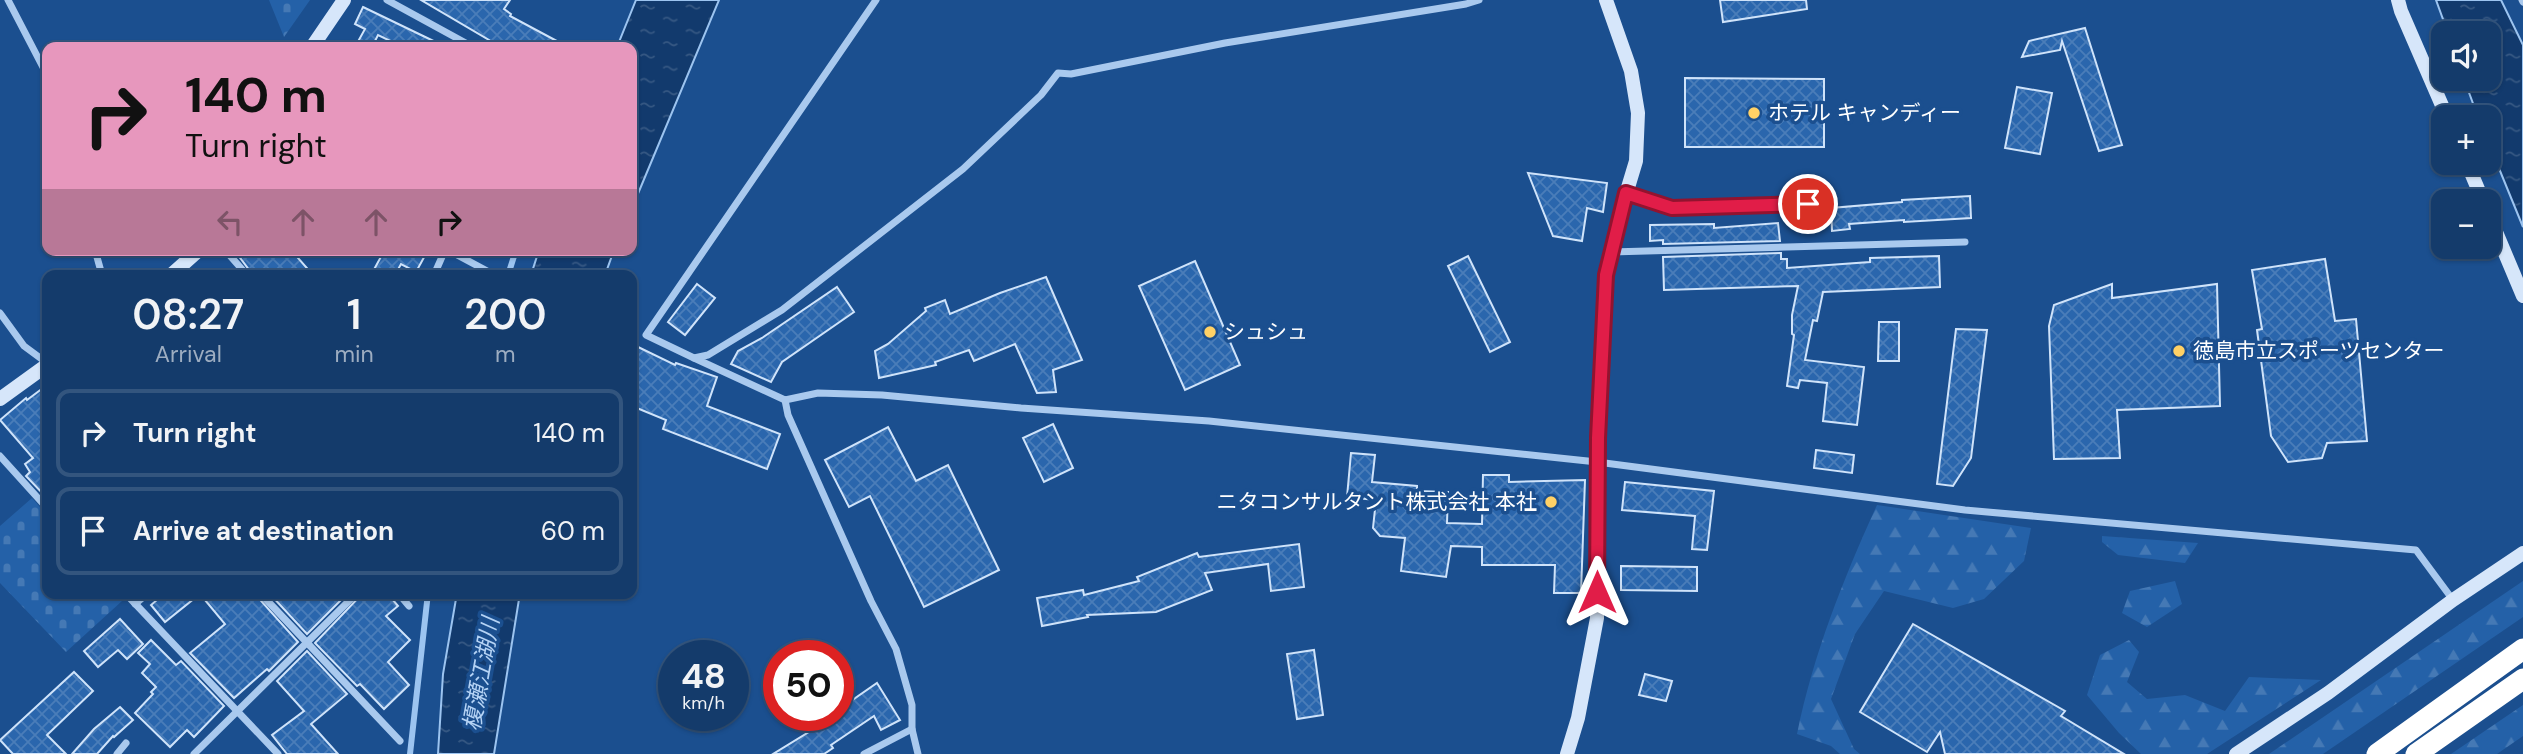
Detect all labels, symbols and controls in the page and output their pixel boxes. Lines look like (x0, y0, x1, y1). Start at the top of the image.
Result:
map controls (2431, 21, 2501, 259)
button: sound (2431, 21, 2501, 91)
text: 140 m (185, 63, 327, 127)
icon: right (70, 70, 161, 161)
place label: ホテル キャンディー (1768, 99, 1961, 127)
marker: ホテル キャンディー (1746, 105, 1762, 121)
button: + (2431, 105, 2501, 175)
text: Turn right (185, 125, 327, 167)
pin (1778, 174, 1838, 234)
icon: arrive (1789, 185, 1827, 223)
button: − (2431, 189, 2501, 259)
icon: left (211, 203, 249, 241)
icon: ahead (284, 203, 322, 241)
icon: ahead (357, 203, 395, 241)
icon: right (430, 203, 468, 241)
text: 08:27 (132, 287, 244, 342)
text: 1 (347, 287, 361, 342)
text: 200 (464, 287, 547, 342)
place label: シュシュ (1224, 318, 1308, 346)
marker: シュシュ (1202, 324, 1218, 340)
place label: 徳島市立スポーツセンター (2193, 337, 2445, 365)
text: Arrival (155, 339, 222, 369)
text: min (335, 339, 374, 369)
text: m (495, 339, 516, 369)
marker: 徳島市立スポーツセンター (2171, 343, 2187, 359)
icon: right (74, 414, 112, 452)
text: Turn right (133, 416, 257, 450)
text: 140 m (533, 416, 605, 450)
place label: ニタコンサルタント株式会社 本社 (1216, 488, 1537, 516)
marker: ニタコンサルタント株式会社 本社 (1543, 494, 1559, 510)
icon: arrive (74, 512, 112, 550)
text: Arrive at destination (133, 514, 394, 548)
text: 60 m (541, 514, 605, 548)
position arrow (1560, 555, 1634, 629)
water label: 榎瀬江湖川 (456, 612, 506, 733)
speed limit sign: 50 (763, 640, 854, 731)
text: 48 (681, 653, 726, 699)
text: km/h (682, 691, 725, 715)

